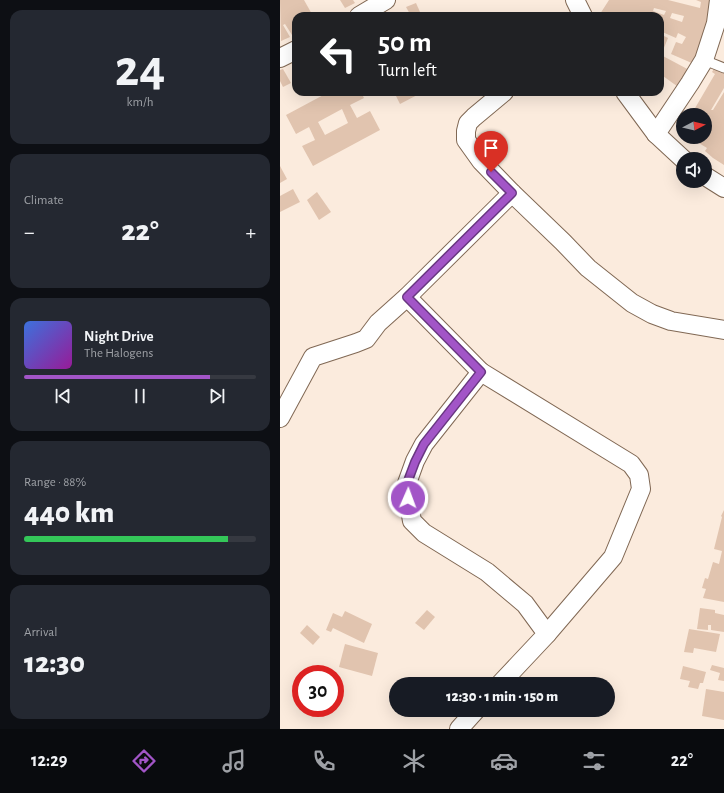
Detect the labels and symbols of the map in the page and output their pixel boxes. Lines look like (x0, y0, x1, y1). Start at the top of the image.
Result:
north arrow (676, 108, 712, 144)
pin (474, 131, 508, 172)
position arrow (387, 477, 429, 519)
speed limit sign: 30 (292, 665, 344, 717)

